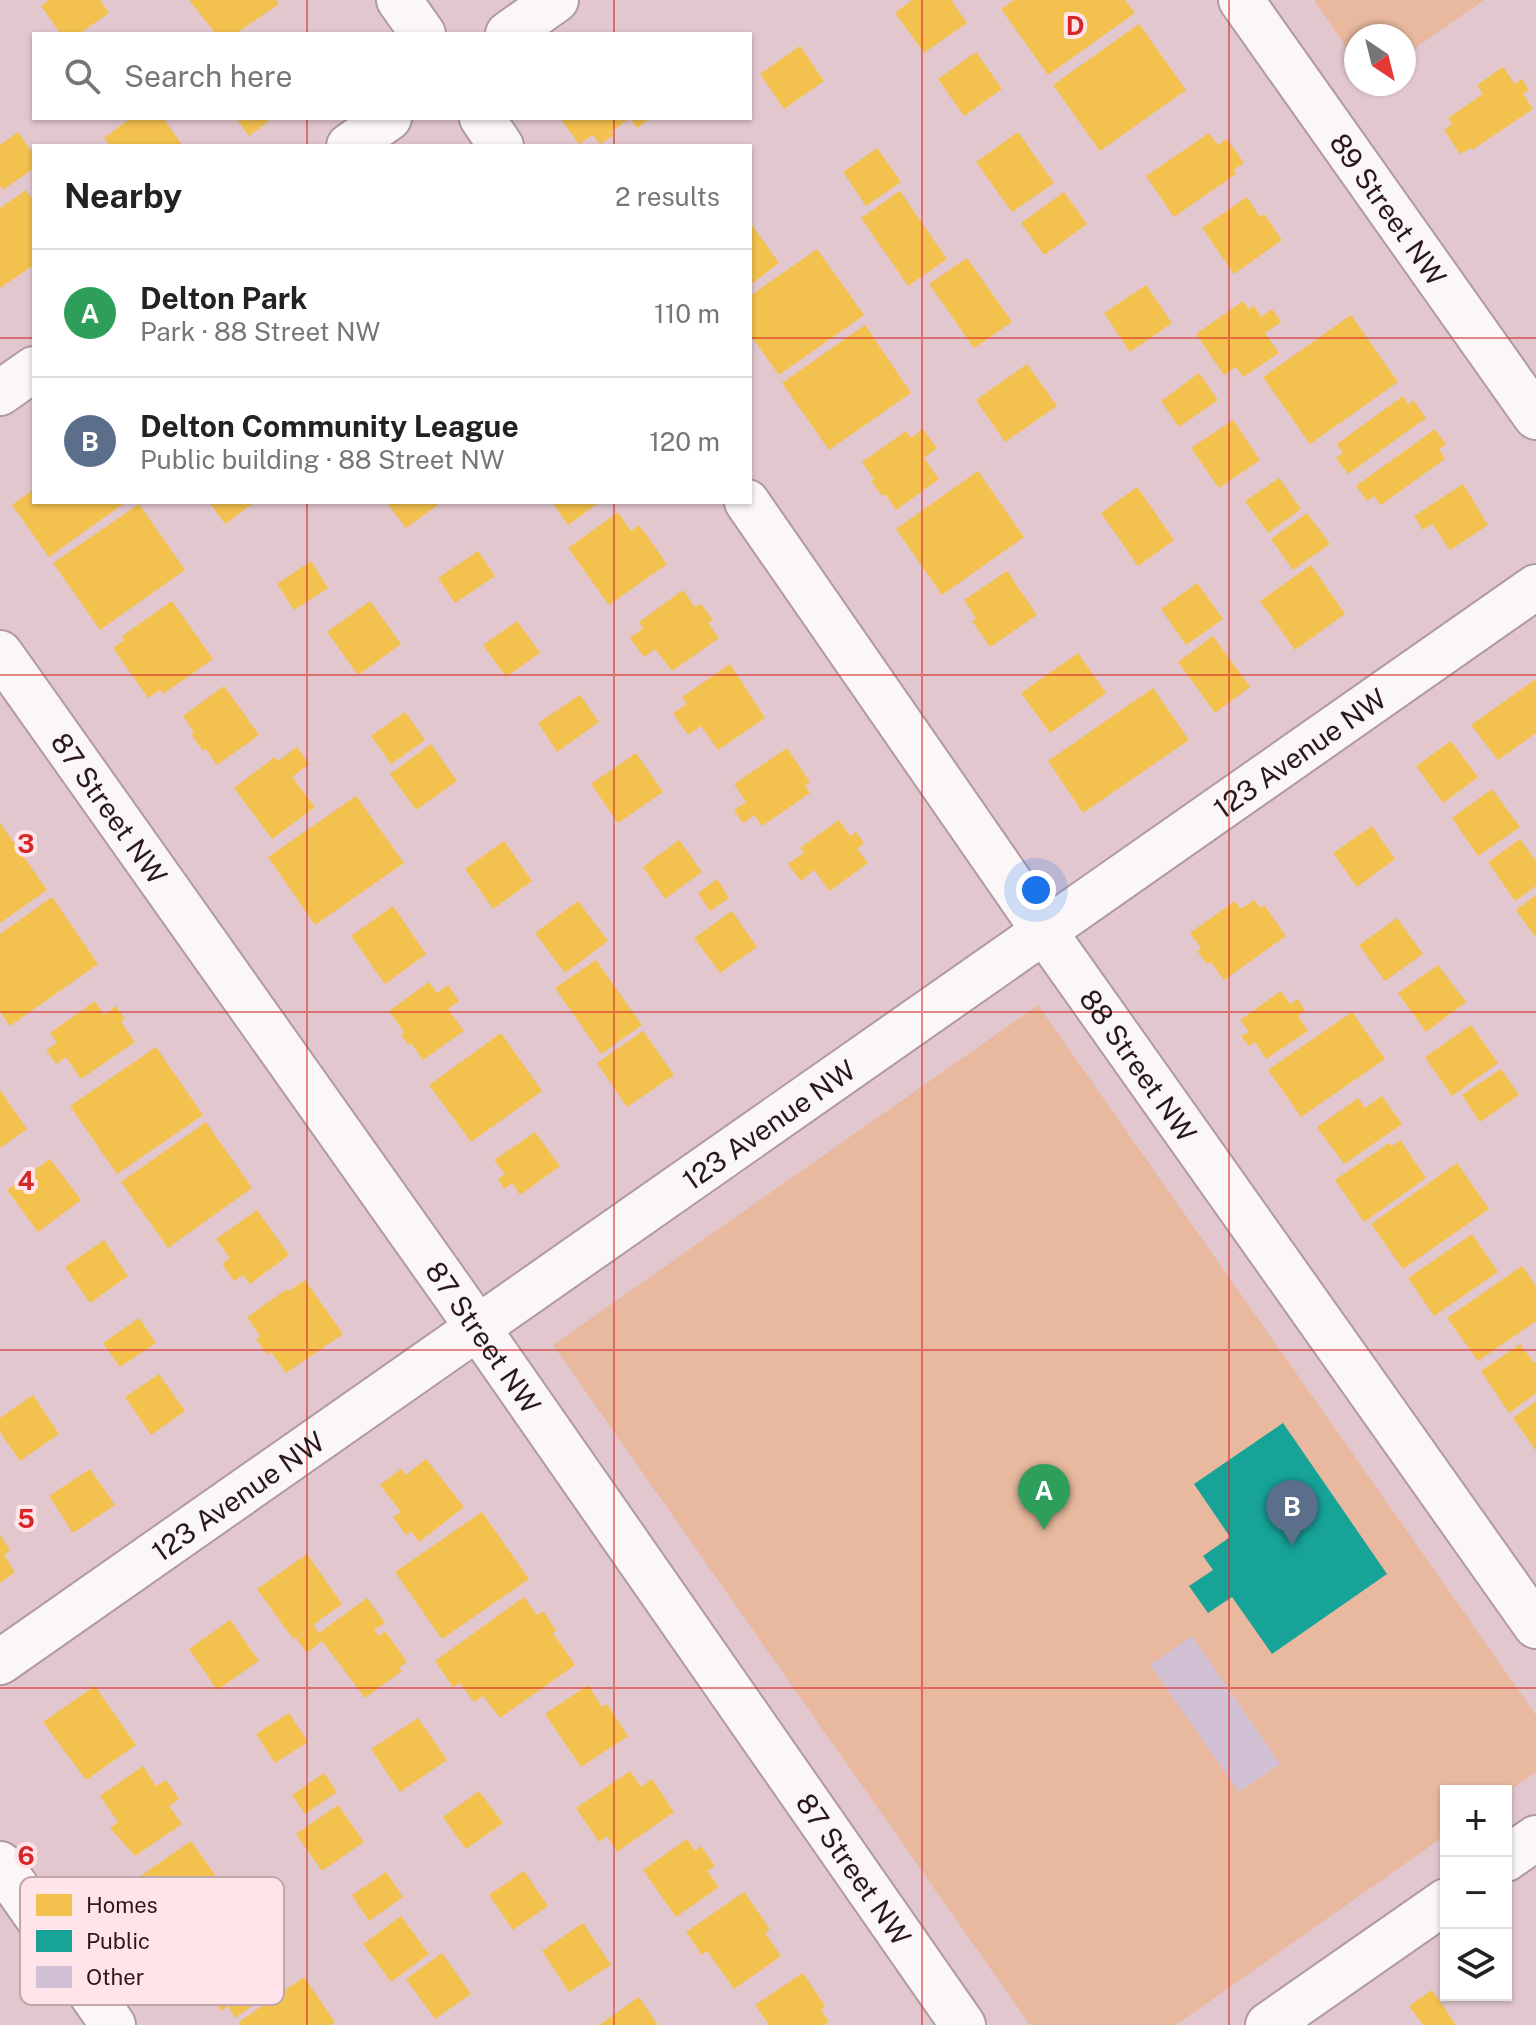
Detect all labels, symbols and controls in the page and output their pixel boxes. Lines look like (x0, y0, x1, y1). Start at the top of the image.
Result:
text: D (1066, 10, 1084, 41)
north arrow (1344, 24, 1416, 96)
search box (32, 32, 752, 120)
icon: search (60, 54, 104, 98)
text: Search here (124, 58, 292, 94)
street label: 89 Street NW (1324, 126, 1454, 292)
text: Nearby (64, 176, 182, 216)
text: 2 results (615, 181, 720, 212)
text: Delton Park (140, 280, 307, 316)
text: A (81, 298, 99, 329)
text: 110 m (654, 298, 720, 329)
text: Park · 88 Street NW (140, 316, 380, 347)
text: Delton Community League (140, 408, 519, 444)
text: B (81, 426, 99, 457)
text: 120 m (649, 426, 720, 457)
text: Public building · 88 Street NW (140, 444, 505, 475)
street label: 123 Avenue NW (1207, 681, 1392, 824)
street label: 87 Street NW (45, 726, 175, 890)
text: 3 (17, 828, 35, 859)
your location (1016, 870, 1056, 910)
street label: 88 Street NW (1074, 982, 1204, 1148)
street label: 123 Avenue NW (676, 1052, 861, 1196)
text: 4 (17, 1165, 35, 1196)
street label: 87 Street NW (420, 1255, 549, 1420)
street label: 123 Avenue NW (145, 1424, 331, 1568)
pin: A (1018, 1464, 1070, 1530)
pin: B (1266, 1480, 1318, 1546)
text: 5 (17, 1503, 35, 1534)
map controls (1440, 1785, 1512, 2001)
button: + (1440, 1785, 1512, 1857)
street label: 87 Street NW (790, 1786, 919, 1951)
text: 6 (17, 1840, 35, 1871)
button: − (1440, 1857, 1512, 1929)
legend (20, 1877, 284, 2005)
text: Homes (86, 1892, 158, 1918)
text: Public (86, 1928, 150, 1954)
button: layers (1440, 1929, 1512, 2001)
text: Other (86, 1964, 144, 1990)

